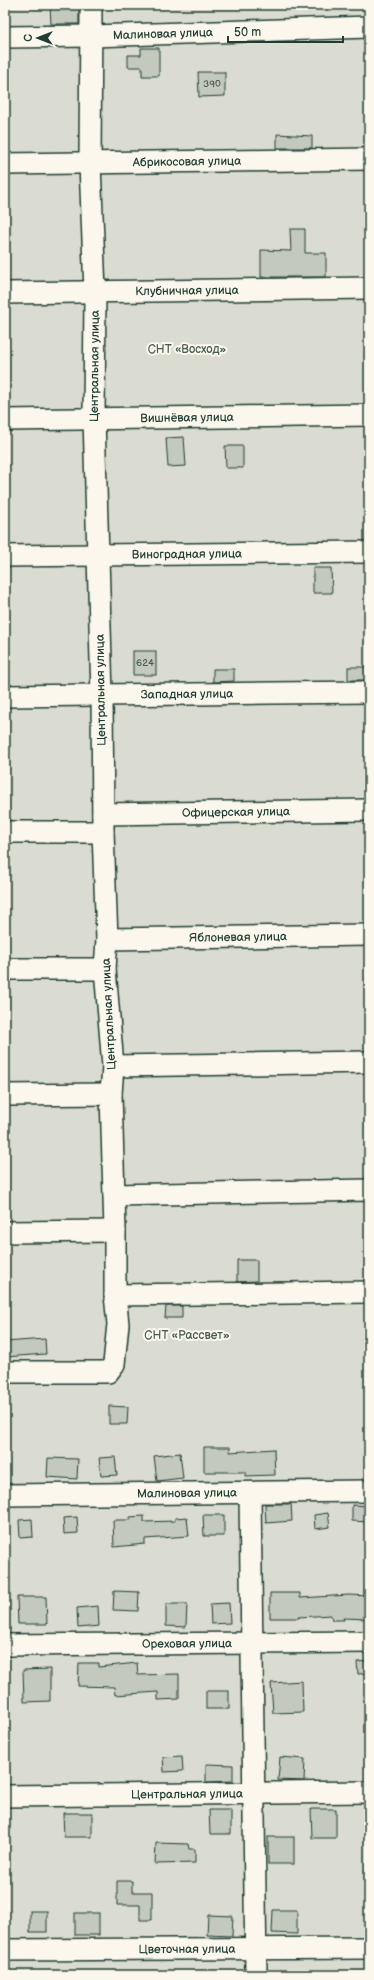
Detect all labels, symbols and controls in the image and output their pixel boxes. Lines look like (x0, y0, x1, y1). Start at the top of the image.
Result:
north arrow (18, 18, 58, 58)
scale bar (228, 18, 343, 44)
street label: Малиновая улица (113, 25, 213, 43)
text: 50 m (234, 25, 261, 40)
text: С (22, 34, 35, 42)
house number: 390 (203, 78, 221, 90)
street label: Абрикосовая улица (132, 153, 241, 170)
street label: Клубничная улица (135, 282, 239, 299)
street label: Центральная улица (86, 310, 102, 422)
park label: СНТ «Восход» (148, 342, 227, 357)
street label: Вишнёвая улица (140, 409, 234, 426)
street label: Виноградная улица (132, 546, 242, 562)
street label: Центральная улица (93, 634, 109, 746)
house number: 624 (136, 657, 154, 669)
street label: Западная улица (141, 686, 233, 702)
street label: Офицерская улица (182, 804, 290, 820)
street label: Яблоневая улица (189, 929, 287, 945)
street label: Центральная улица (99, 958, 119, 1070)
park label: СНТ «Рассвет» (144, 1328, 230, 1343)
street label: Малиновая улица (137, 1485, 237, 1501)
street label: Ореховая улица (142, 1636, 232, 1651)
street label: Центральная улица (131, 1786, 243, 1802)
street label: Цветочная улица (138, 1941, 236, 1957)

